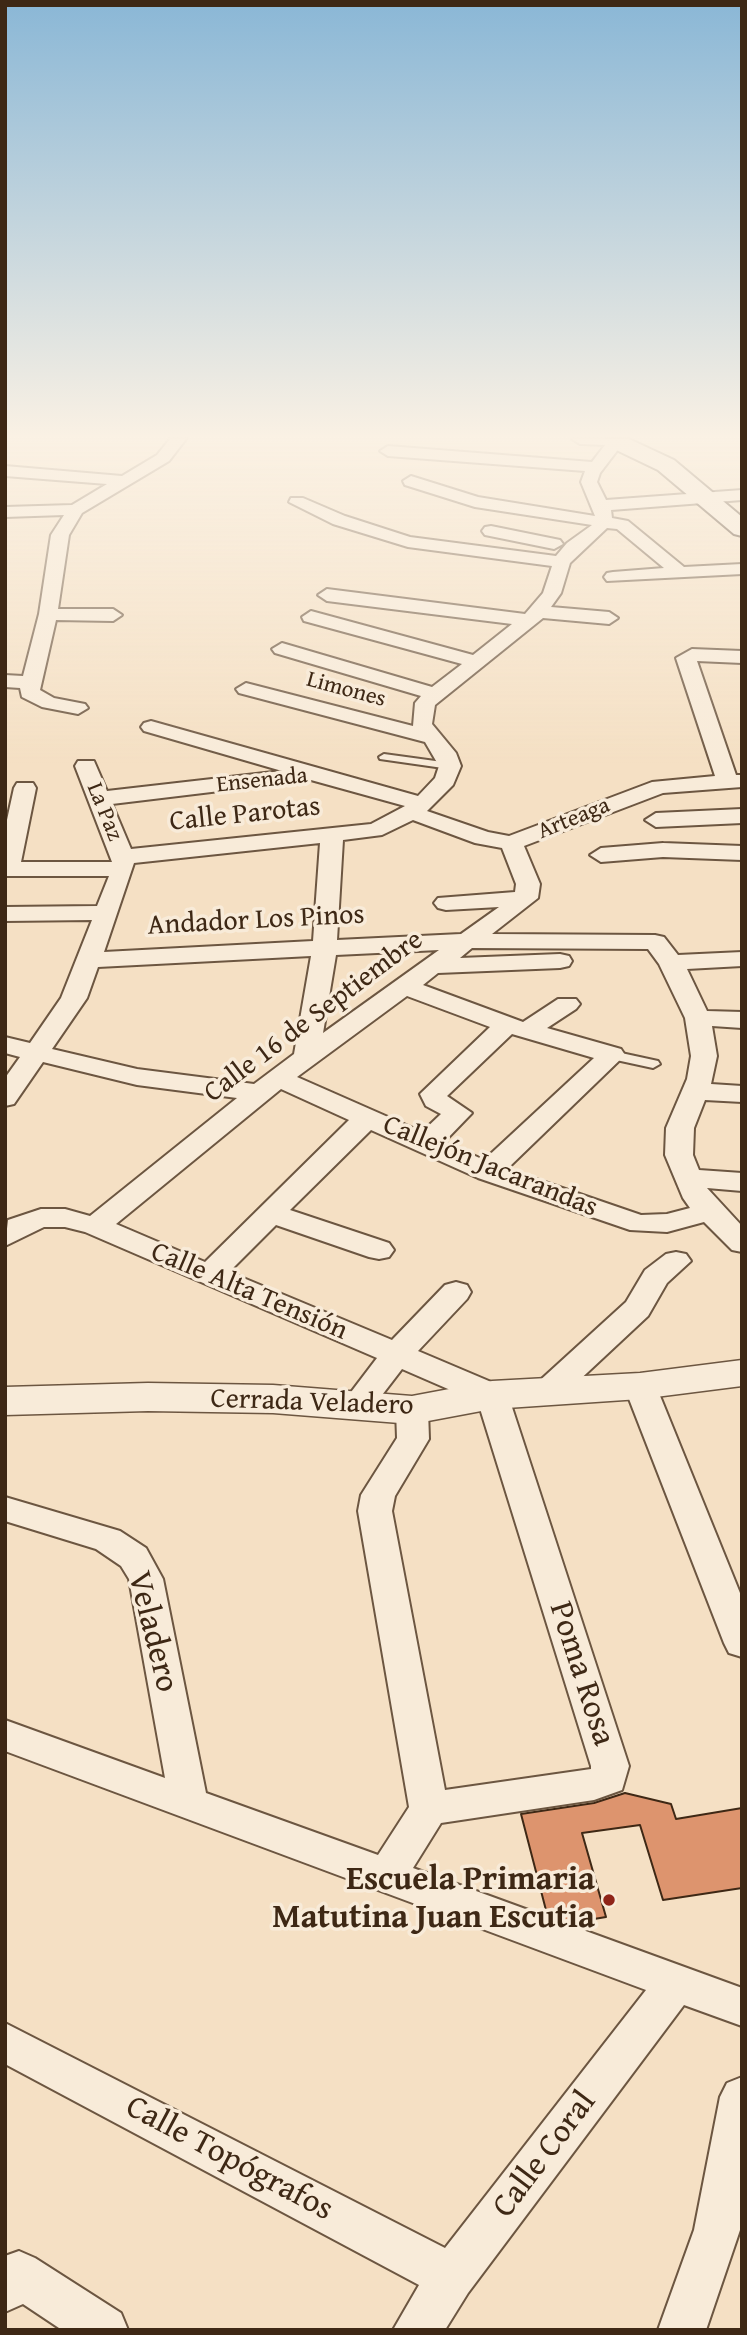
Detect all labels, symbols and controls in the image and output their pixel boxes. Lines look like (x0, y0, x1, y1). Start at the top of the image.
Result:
street label: Limones (303, 666, 389, 714)
street label: Ensenada (215, 762, 309, 800)
street label: La Paz (80, 779, 128, 845)
street label: Calle Parotas (168, 790, 322, 840)
street label: Arteaga (534, 792, 614, 846)
street label: Andador Los Pinos (147, 899, 365, 943)
street label: Calle 16 de Septiembre (198, 924, 430, 1110)
street label: Callejón Jacarandas (378, 1109, 602, 1225)
street label: Calle Alta Tensión (146, 1235, 352, 1349)
street label: Cerrada Veladero (210, 1383, 414, 1423)
street label: Veladero (118, 1568, 186, 1696)
street label: Poma Rosa (539, 1597, 623, 1751)
place label: Escuela Primaria Matutina Juan Escutia (272, 1861, 595, 1939)
marker: Escuela Primaria Matutina Juan Escutia (601, 1892, 617, 1908)
street label: Calle Coral (485, 2084, 605, 2226)
street label: Calle Topógrafos (118, 2088, 340, 2230)

